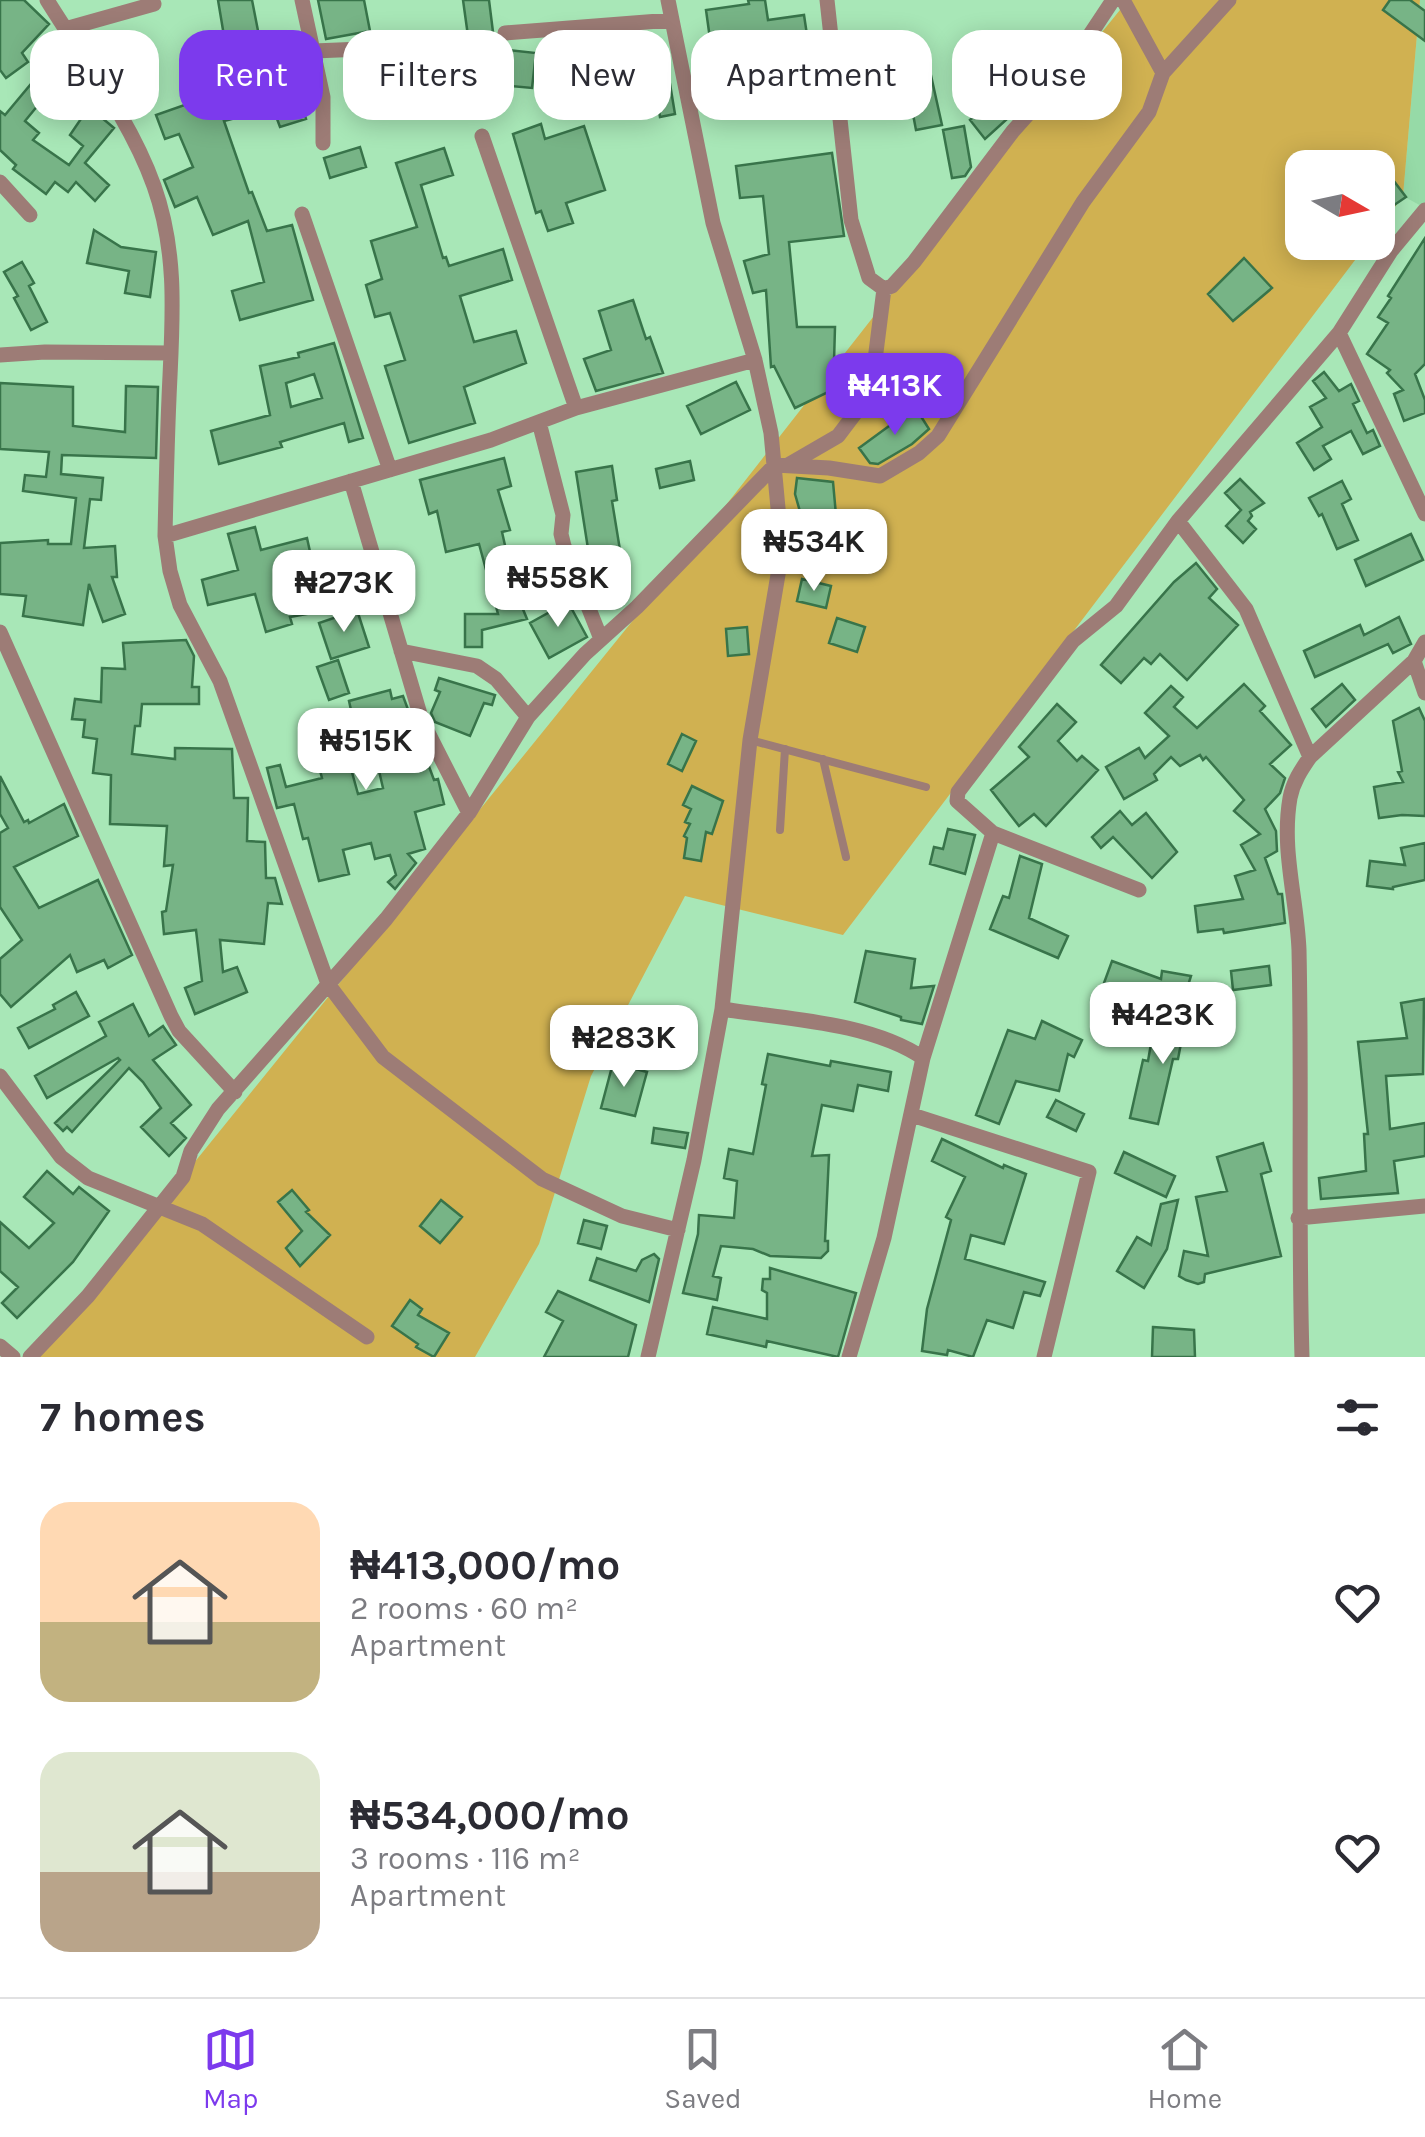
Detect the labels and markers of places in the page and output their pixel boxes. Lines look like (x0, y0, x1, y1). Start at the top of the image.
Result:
pin: ₦413K (825, 353, 965, 438)
pin: ₦534K (744, 509, 884, 594)
pin: ₦558K (488, 545, 628, 630)
pin: ₦273K (274, 550, 414, 635)
pin: ₦515K (296, 708, 436, 793)
pin: ₦423K (1093, 982, 1233, 1067)
pin: ₦283K (554, 1005, 694, 1090)

